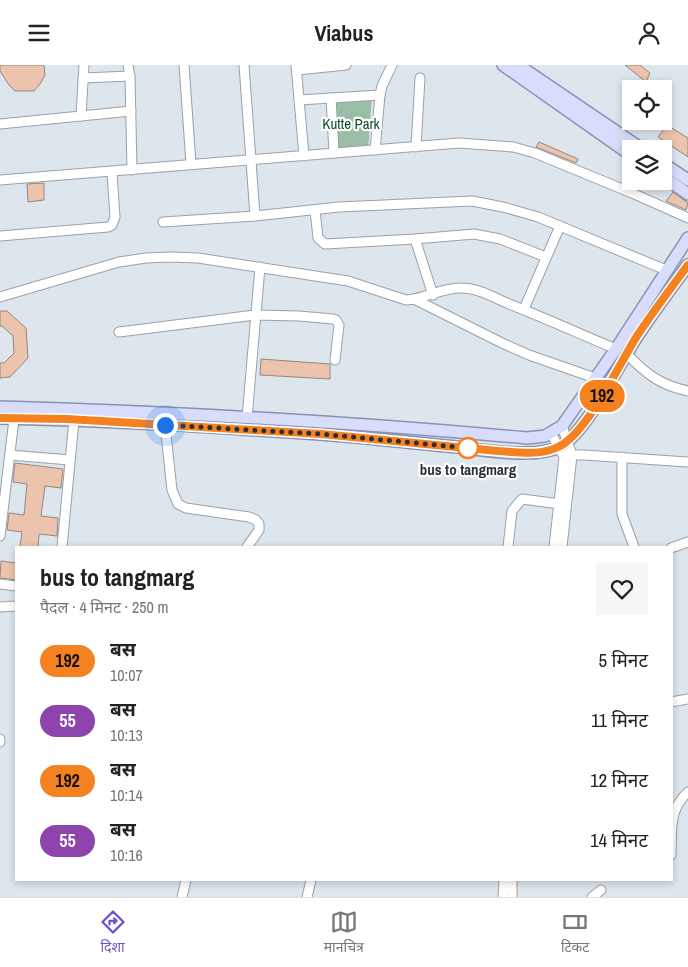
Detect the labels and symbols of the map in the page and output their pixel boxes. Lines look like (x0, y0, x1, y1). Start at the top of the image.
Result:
park label: Kutte Park (322, 113, 381, 134)
line badge: 192 (573, 380, 631, 412)
your location (153, 413, 178, 438)
marker: bus to tangmarg (457, 437, 479, 459)
place label: bus to tangmarg (420, 459, 517, 480)

